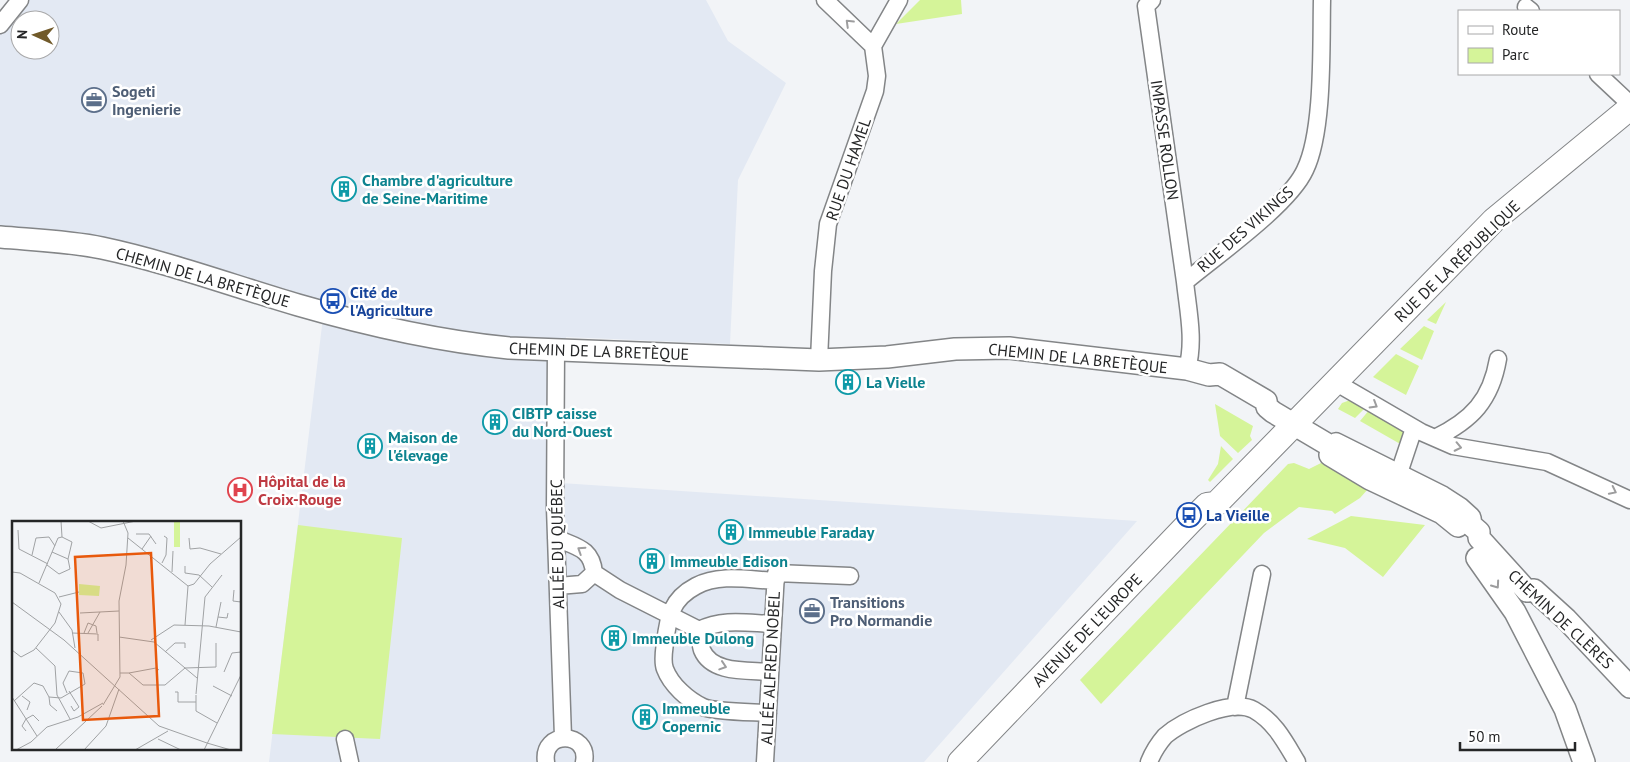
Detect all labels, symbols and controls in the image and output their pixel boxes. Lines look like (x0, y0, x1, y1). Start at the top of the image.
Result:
north arrow (10, 10, 60, 60)
legend (1458, 10, 1620, 75)
one-way arrow (846, 20, 855, 29)
text: Route (1502, 20, 1539, 39)
text: N (13, 29, 31, 39)
text: Parc (1502, 45, 1529, 64)
street label: IMPASSE ROLLON (1147, 78, 1183, 202)
place label: Sogeti Ingenierie (112, 81, 181, 119)
office icon: Sogeti Ingenierie (81, 87, 107, 113)
street label: RUE DU HAMEL (821, 115, 875, 223)
place label: Chambre d'agriculture de Seine-Maritime (362, 170, 513, 208)
building icon: Chambre d'agriculture de Seine-Maritime (331, 176, 357, 202)
street label: RUE DES VIKINGS (1193, 182, 1297, 276)
street label: RUE DE LA RÉPUBLIQUE (1390, 196, 1524, 326)
street label: CHEMIN DE LA BRETÈQUE (114, 243, 292, 311)
place label: Cité de l'Agriculture (350, 282, 433, 320)
bus stop icon: Cité de l'Agriculture (320, 288, 346, 314)
street label: CHEMIN DE LA BRETÈQUE (509, 338, 689, 364)
street label: CHEMIN DE LA BRETÈQUE (987, 339, 1169, 377)
building icon: La Vielle (835, 369, 861, 395)
place label: La Vielle (866, 372, 925, 392)
one-way arrow (1369, 399, 1378, 409)
place label: CIBTP caisse du Nord-Ouest (512, 403, 613, 441)
building icon: CIBTP caisse du Nord-Ouest (482, 409, 508, 435)
place label: Maison de l'élevage (388, 427, 458, 465)
building icon: Maison de l'élevage (357, 433, 383, 459)
one-way arrow (1454, 441, 1463, 451)
place label: Hôpital de la Croix-Rouge (258, 471, 346, 509)
hospital icon: Hôpital de la Croix-Rouge (227, 477, 253, 503)
street label: ALLÉE DU QUÉBEC (546, 479, 568, 609)
one-way arrow (1608, 485, 1617, 496)
bus stop icon: La Vieille (1176, 502, 1202, 528)
place label: La Vieille (1206, 505, 1270, 525)
building icon: Immeuble Faraday (718, 519, 744, 545)
inset map (12, 521, 241, 750)
place label: Immeuble Faraday (748, 522, 875, 542)
one-way arrow (577, 547, 586, 557)
building icon: Immeuble Edison (639, 548, 665, 574)
place label: Immeuble Edison (670, 551, 788, 571)
street label: CHEMIN DE CLÈRES (1504, 565, 1618, 673)
street label: AVENUE DE L'EUROPE (1028, 569, 1146, 691)
one-way arrow (1490, 579, 1499, 589)
street label: ALLÉE ALFRED NOBEL (756, 591, 784, 745)
place label: Transitions Pro Normandie (830, 592, 932, 630)
office icon: Transitions Pro Normandie (799, 598, 825, 624)
building icon: Immeuble Dulong (601, 625, 627, 651)
place label: Immeuble Dulong (632, 628, 754, 648)
one-way arrow (718, 661, 726, 671)
place label: Immeuble Copernic (662, 698, 730, 736)
building icon: Immeuble Copernic (632, 704, 658, 730)
scale bar (1460, 720, 1575, 752)
text: 50 m (1468, 727, 1501, 746)

